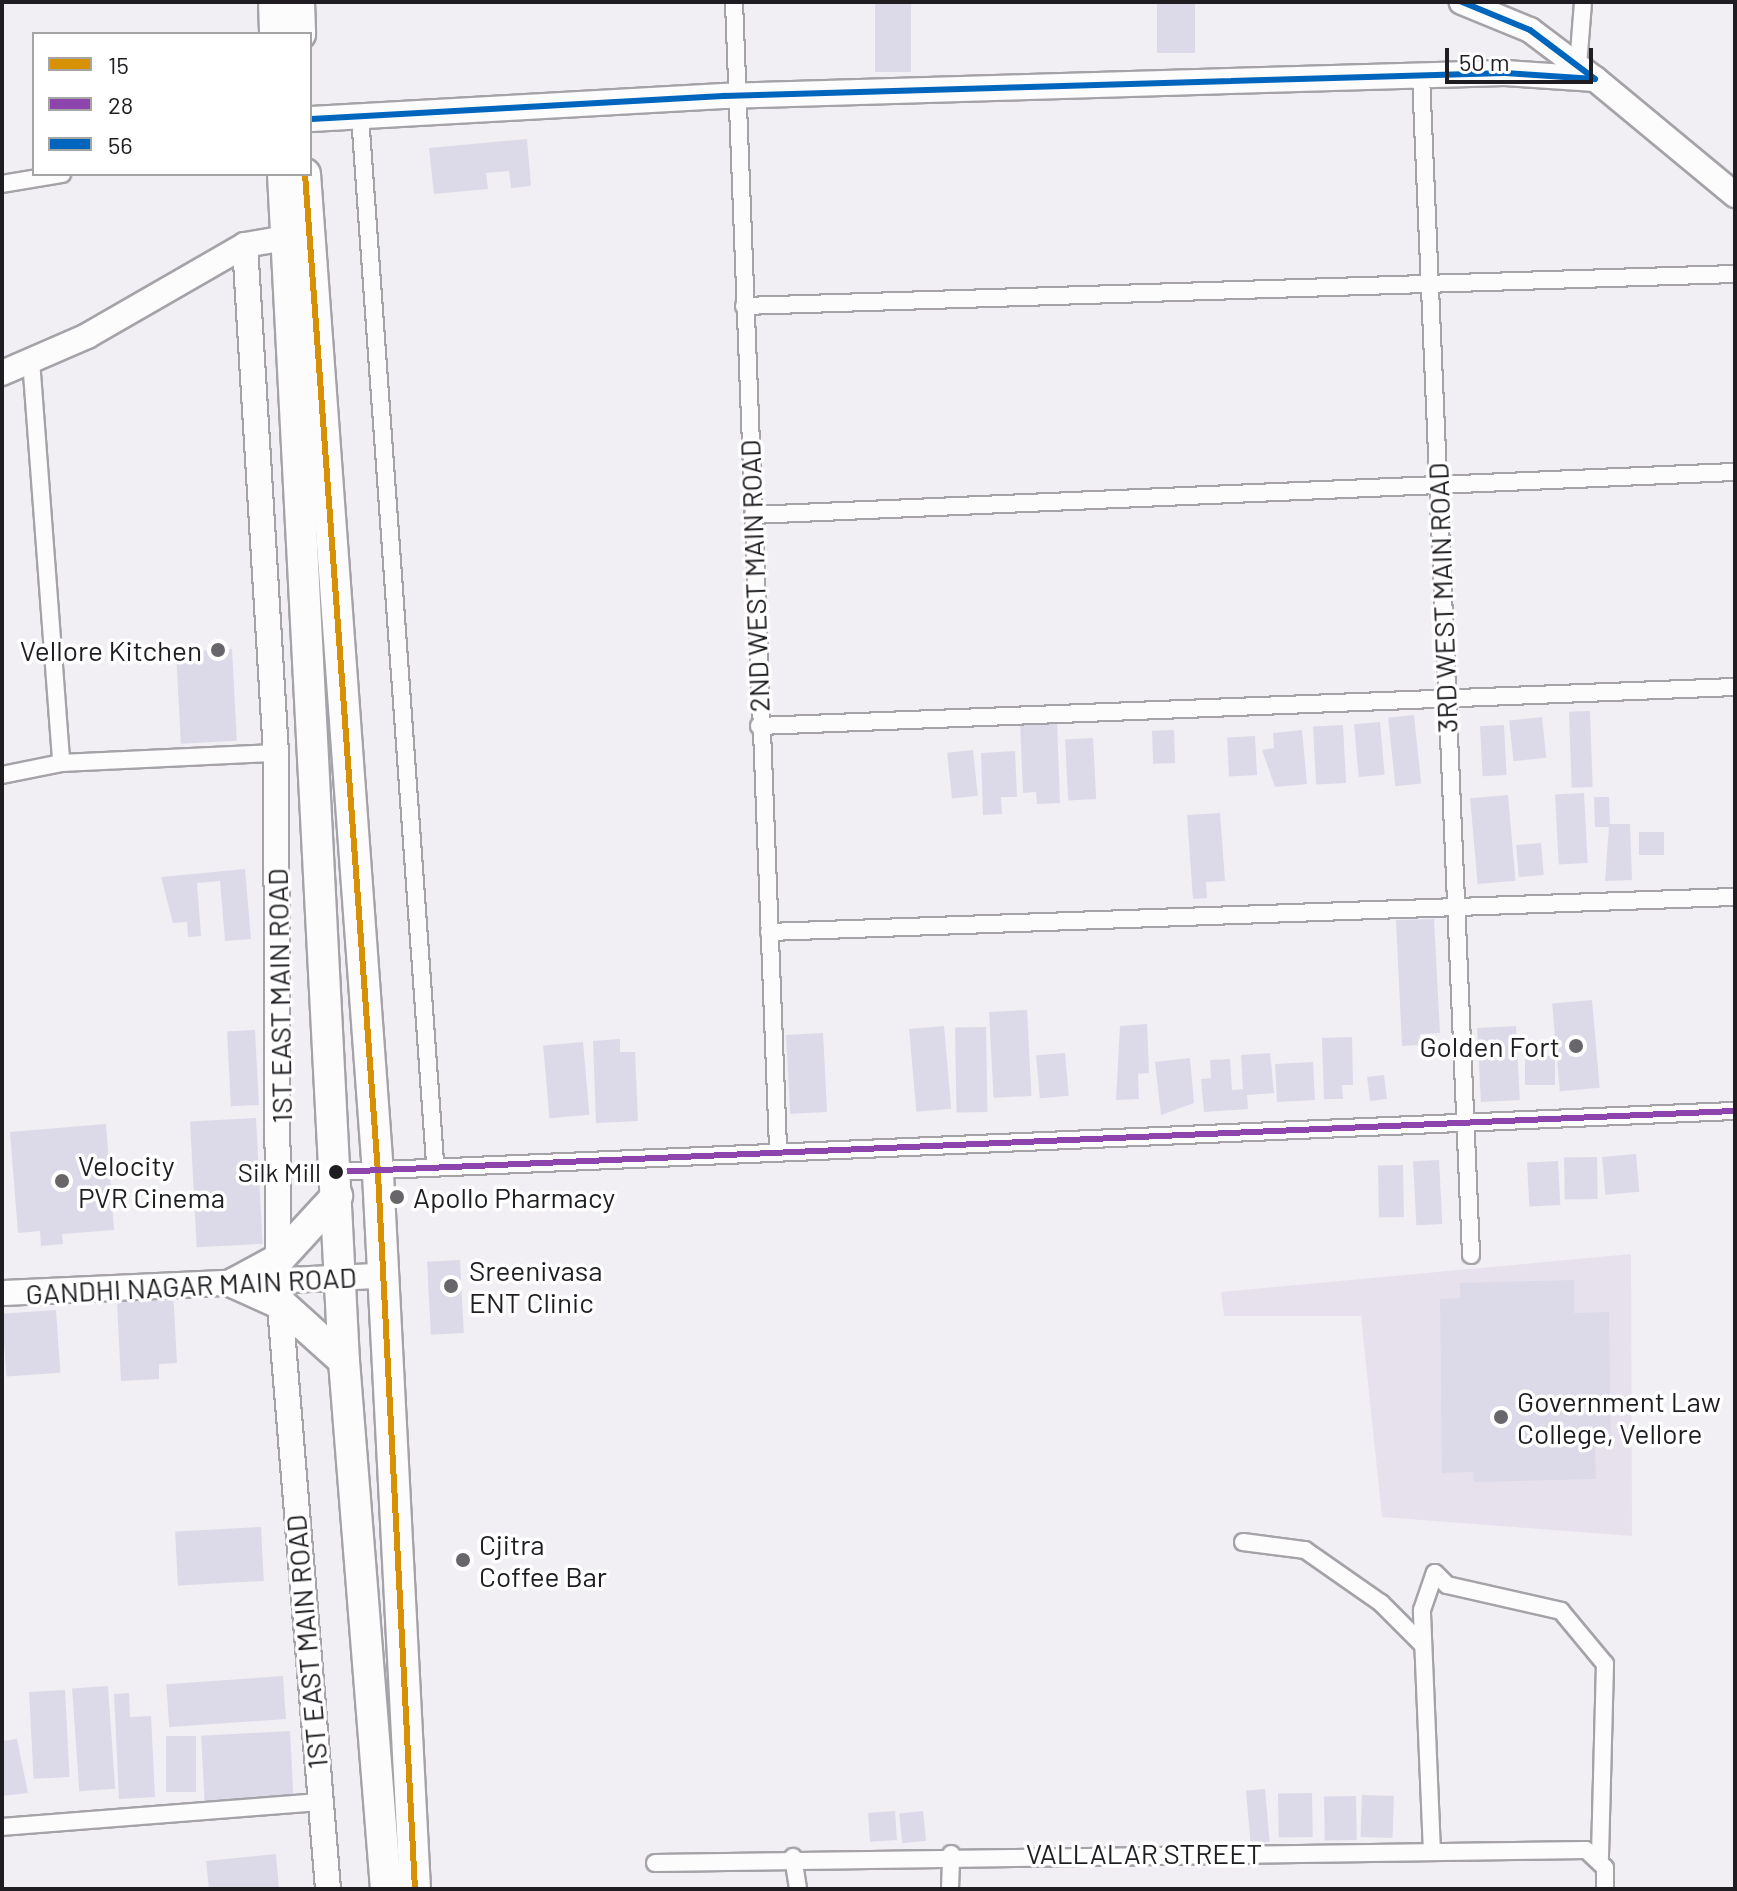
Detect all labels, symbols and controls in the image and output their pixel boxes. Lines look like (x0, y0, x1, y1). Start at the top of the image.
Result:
legend (32, 32, 312, 176)
scale bar (1449, 32, 1597, 82)
text: 50 m (1459, 47, 1510, 76)
text: 15 (108, 50, 129, 79)
text: 28 (108, 90, 133, 119)
text: 56 (108, 130, 133, 159)
street label: 2ND WEST MAIN ROAD (732, 439, 776, 713)
street label: 3RD WEST MAIN ROAD (1420, 462, 1464, 734)
place label: Vellore Kitchen (20, 633, 202, 667)
marker: Vellore Kitchen (209, 641, 227, 659)
street label: 1ST EAST MAIN ROAD (260, 868, 298, 1124)
place label: Golden Fort (1419, 1029, 1560, 1063)
marker: Golden Fort (1567, 1037, 1585, 1055)
place label: Velocity PVR Cinema (78, 1148, 225, 1214)
place label: Silk Mill (238, 1156, 321, 1188)
marker: Silk Mill (328, 1164, 344, 1180)
marker: Velocity PVR Cinema (53, 1172, 71, 1190)
place label: Apollo Pharmacy (413, 1180, 615, 1214)
marker: Apollo Pharmacy (388, 1188, 406, 1206)
place label: Sreenivasa ENT Clinic (469, 1253, 603, 1319)
street label: GANDHI NAGAR MAIN ROAD (25, 1260, 357, 1310)
marker: Sreenivasa ENT Clinic (440, 1275, 462, 1297)
place label: Government Law College, Vellore (1517, 1384, 1721, 1450)
marker: Government Law College, Vellore (1492, 1408, 1510, 1426)
street label: 1ST EAST MAIN ROAD (278, 1514, 334, 1770)
place label: Cjitra Coffee Bar (479, 1527, 607, 1593)
marker: Cjitra Coffee Bar (454, 1551, 472, 1569)
street label: VALLALAR STREET (1026, 1836, 1262, 1870)

